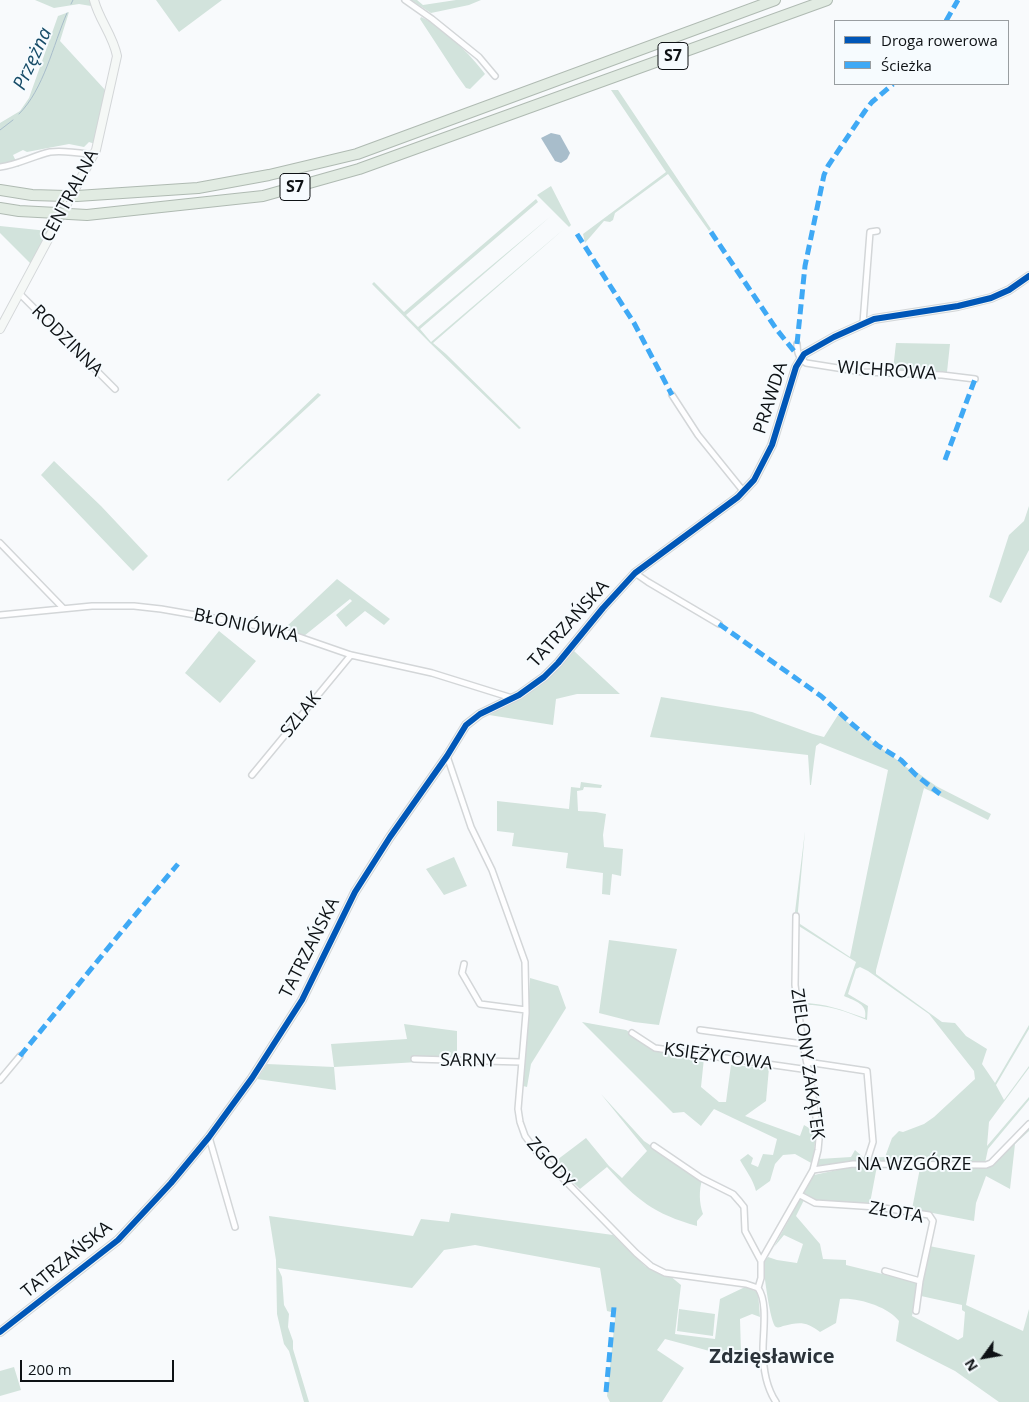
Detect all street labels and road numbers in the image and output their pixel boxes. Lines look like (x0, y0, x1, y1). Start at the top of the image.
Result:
road number: S7 (658, 42, 688, 70)
street label: CENTRALNA (37, 146, 103, 246)
road number: S7 (280, 173, 310, 200)
street label: RODZINNA (27, 301, 107, 381)
street label: WICHROWA (837, 357, 937, 385)
street label: PRAWDA (749, 359, 793, 437)
street label: TATRZAŃSKA (524, 576, 614, 672)
street label: BŁONIÓWKA (192, 604, 300, 648)
street label: SZLAK (276, 688, 326, 742)
street label: TATRZAŃSKA (275, 894, 345, 1002)
street label: ZIELONY ZAKĄTEK (786, 987, 828, 1141)
street label: KSIĘŻYCOWA (662, 1039, 774, 1075)
street label: SARNY (440, 1050, 496, 1072)
street label: ZGODY (522, 1133, 578, 1193)
street label: NA WZGÓRZE (856, 1154, 972, 1176)
street label: ZŁOTA (867, 1198, 925, 1228)
street label: TATRZAŃSKA (18, 1217, 116, 1303)

